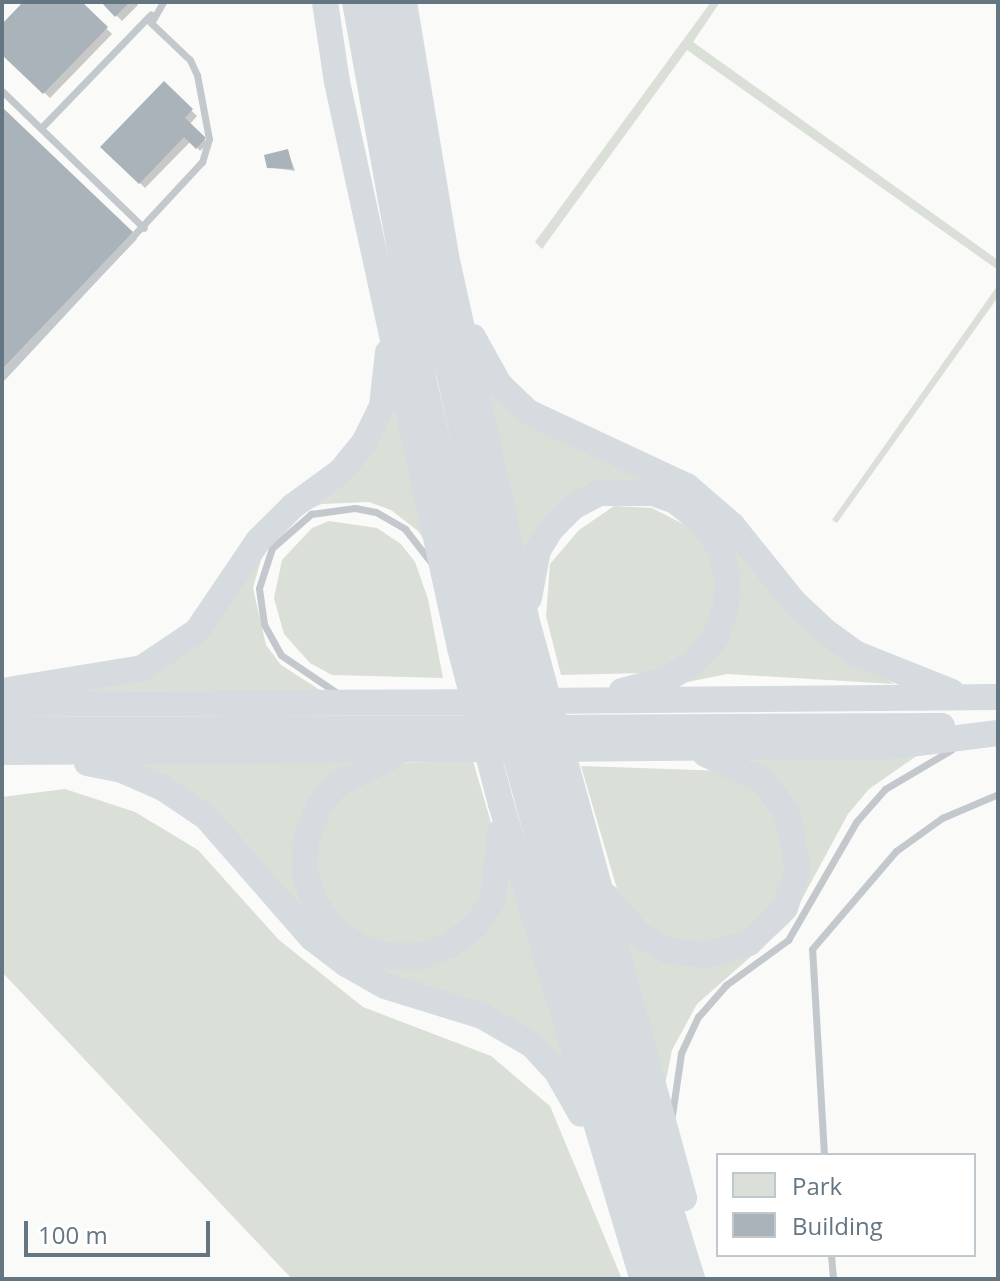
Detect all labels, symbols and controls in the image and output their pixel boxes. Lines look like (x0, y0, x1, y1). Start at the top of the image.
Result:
legend (716, 1153, 976, 1257)
text: Park (792, 1169, 842, 1202)
scale bar (28, 1205, 214, 1255)
text: Building (792, 1209, 883, 1242)
text: 100 m (38, 1218, 108, 1251)

